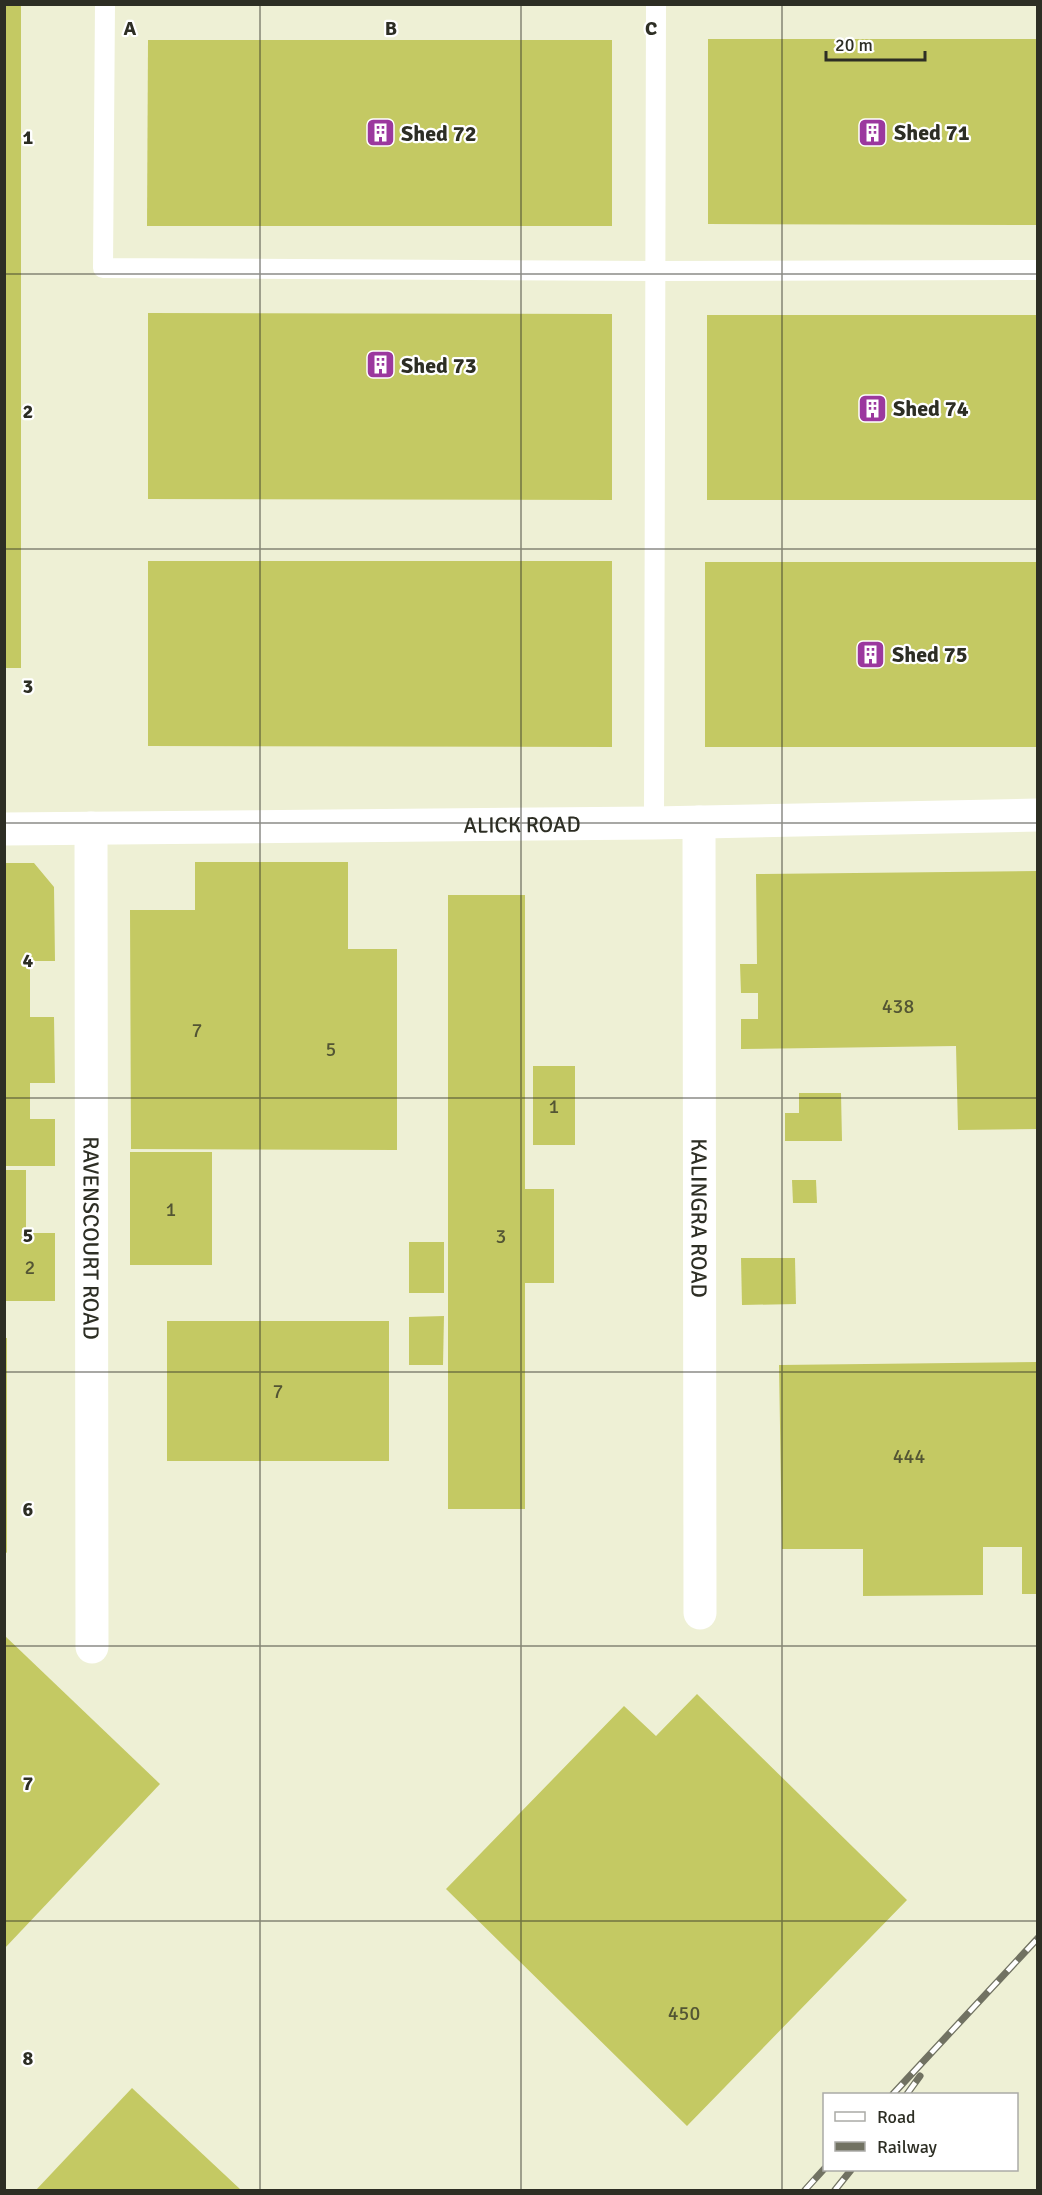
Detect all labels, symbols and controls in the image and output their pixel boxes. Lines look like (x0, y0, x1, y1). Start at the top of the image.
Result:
text: A (124, 16, 137, 41)
text: B (385, 16, 397, 41)
text: C (645, 16, 657, 41)
scale bar (826, 24, 925, 62)
text: 20 m (835, 34, 873, 56)
building icon: Shed 71 (857, 116, 889, 148)
building icon: Shed 72 (364, 117, 396, 149)
place label: Shed 71 (894, 119, 970, 146)
place label: Shed 72 (401, 120, 477, 147)
text: 1 (23, 125, 34, 150)
building icon: Shed 73 (364, 349, 396, 381)
place label: Shed 73 (401, 352, 477, 379)
building icon: Shed 74 (856, 392, 888, 424)
place label: Shed 74 (893, 395, 969, 422)
text: 2 (23, 399, 33, 424)
building icon: Shed 75 (855, 638, 887, 670)
place label: Shed 75 (892, 641, 968, 668)
text: 3 (23, 674, 33, 699)
street label: ALICK ROAD (463, 811, 581, 839)
text: 4 (23, 948, 34, 973)
house number: 438 (882, 994, 914, 1019)
house number: 7 (192, 1018, 202, 1043)
house number: 5 (326, 1037, 336, 1062)
house number: 1 (549, 1094, 559, 1119)
street label: RAVENSCOURT ROAD (77, 1136, 105, 1340)
street label: KALINGRA ROAD (685, 1138, 713, 1298)
house number: 1 (166, 1197, 176, 1222)
text: 5 (23, 1223, 33, 1248)
house number: 3 (496, 1224, 506, 1249)
house number: 2 (25, 1255, 35, 1280)
house number: 7 (273, 1379, 283, 1404)
house number: 444 (893, 1444, 925, 1469)
text: 6 (23, 1497, 34, 1522)
text: 7 (23, 1771, 34, 1796)
house number: 450 (668, 2001, 700, 2026)
text: 8 (23, 2046, 34, 2071)
legend (823, 2093, 1018, 2171)
text: Road (877, 2106, 916, 2128)
text: Railway (877, 2136, 938, 2158)

